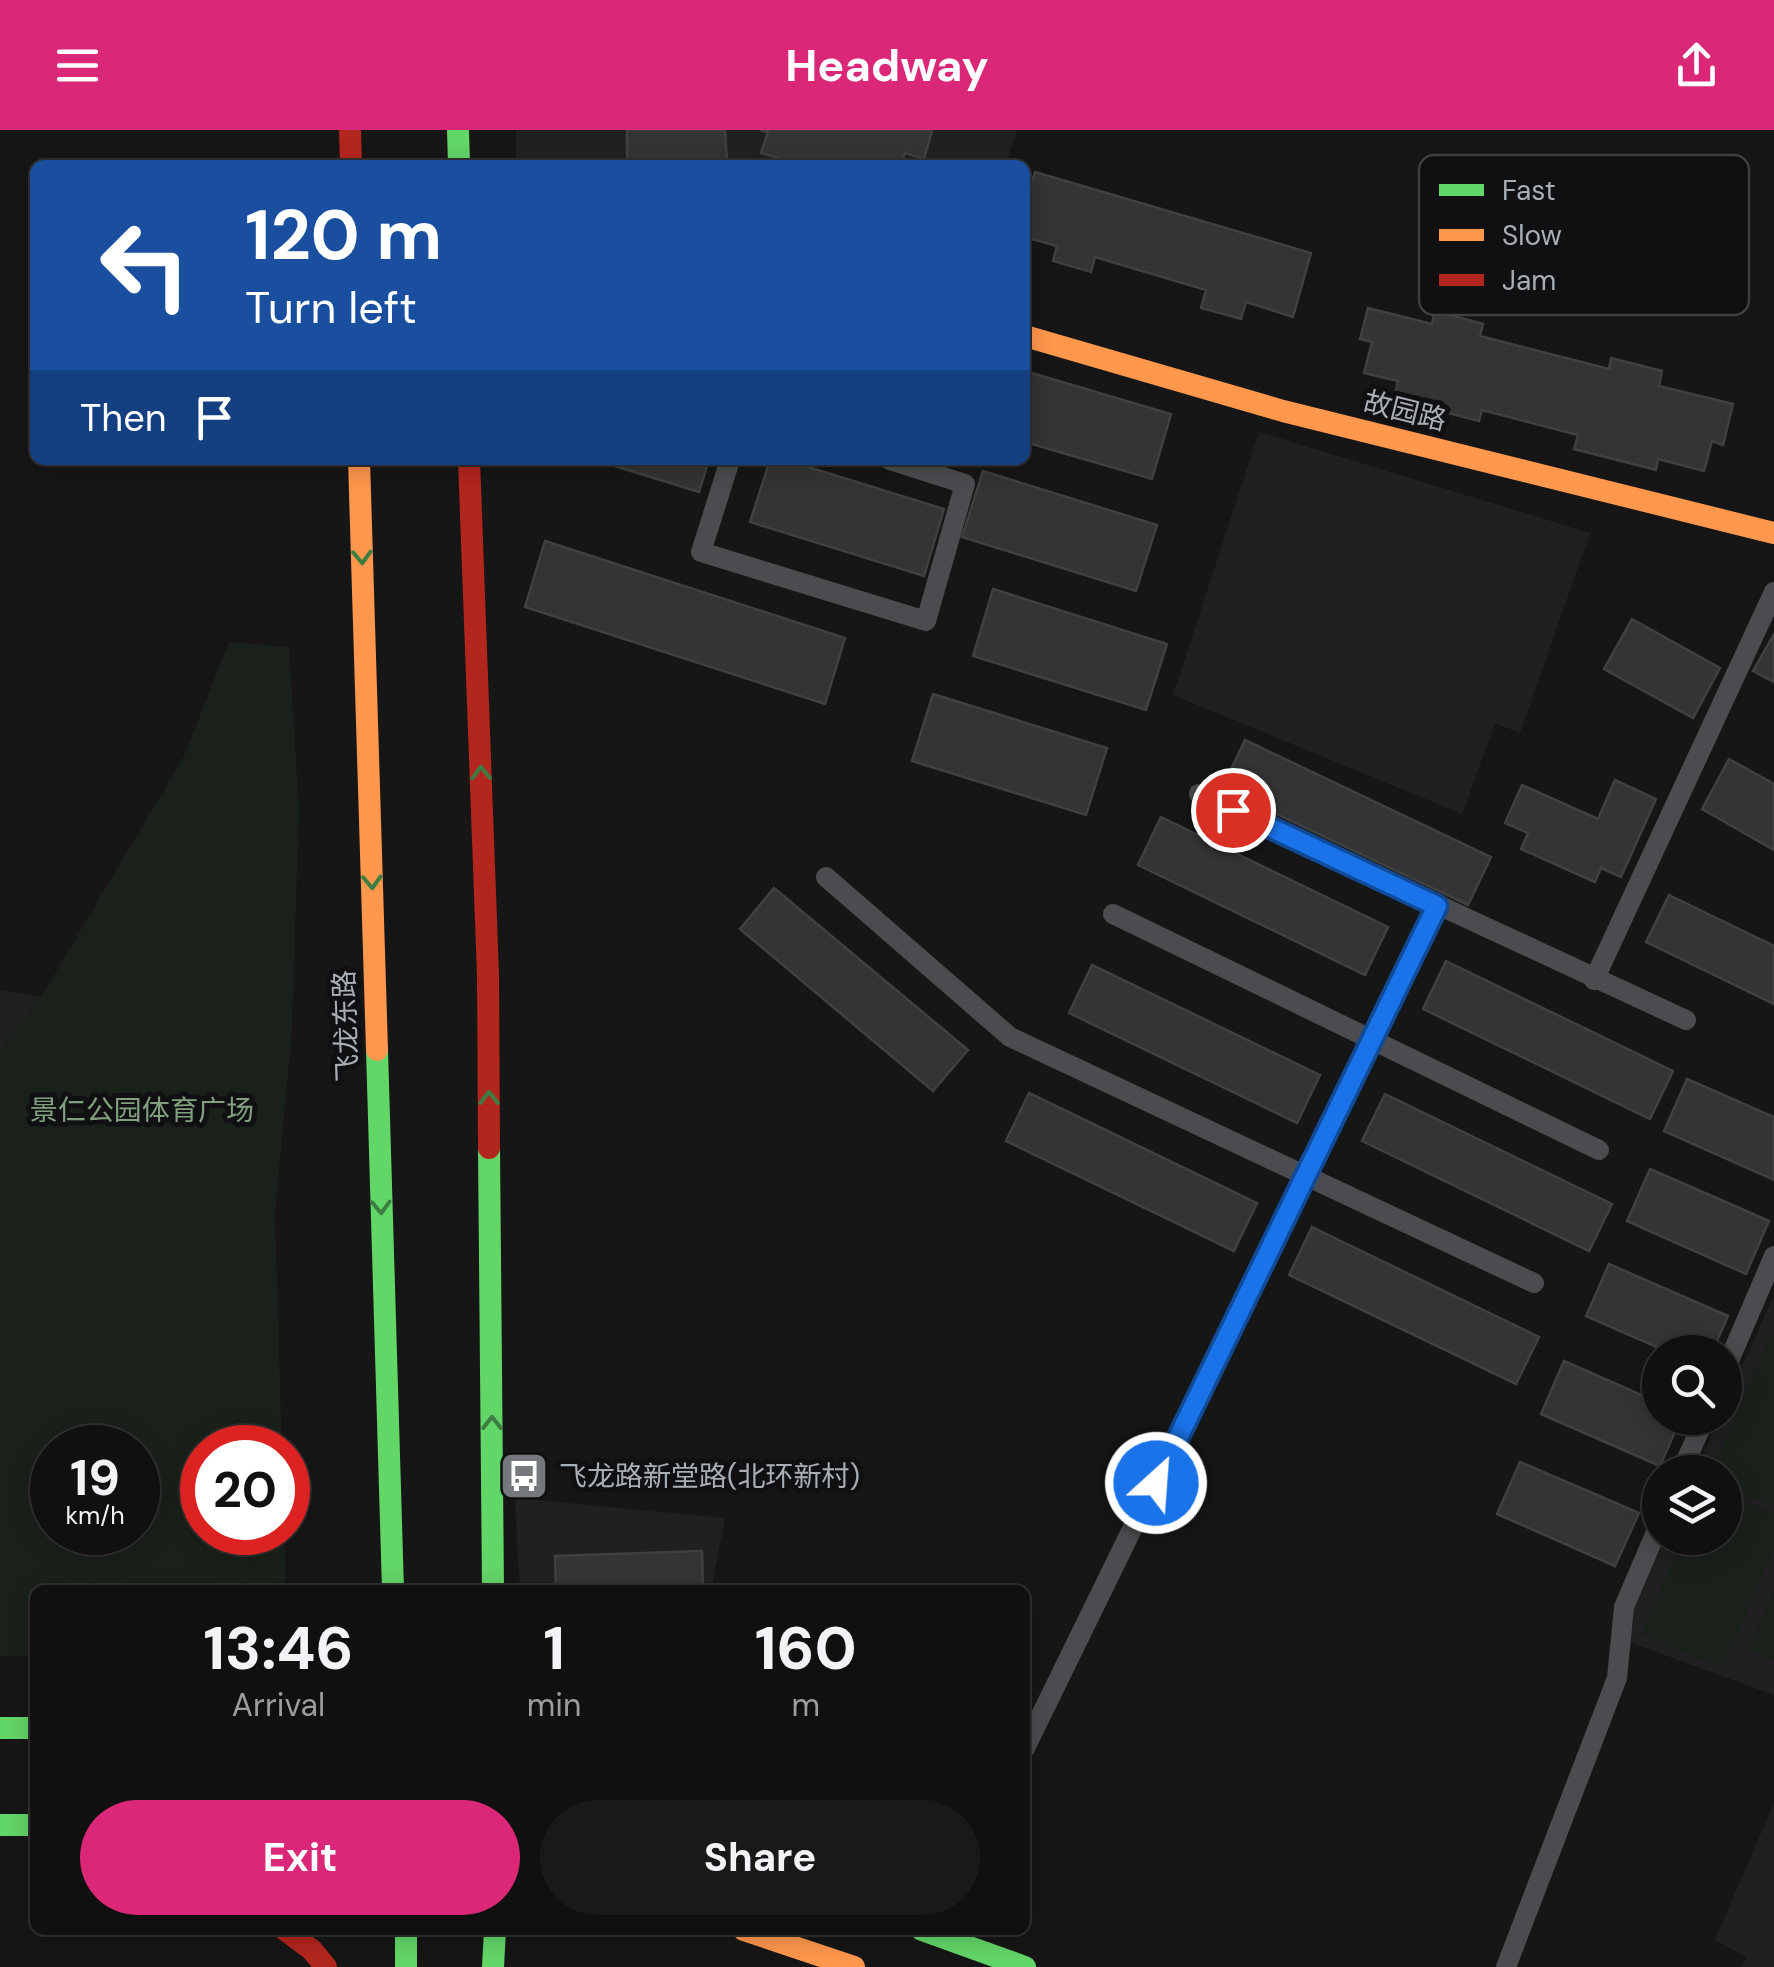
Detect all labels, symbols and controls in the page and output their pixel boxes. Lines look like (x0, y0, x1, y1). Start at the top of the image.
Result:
text: Headway (785, 36, 989, 95)
icon: menu (50, 38, 105, 93)
icon: share (1669, 38, 1724, 93)
legend (1419, 155, 1749, 315)
text: Fast (1502, 172, 1556, 209)
text: 120 m (245, 190, 442, 281)
icon: left (80, 200, 210, 330)
text: Slow (1502, 217, 1562, 254)
text: Jam (1502, 262, 1556, 299)
text: Turn left (245, 278, 417, 337)
street label: 故园路 (1360, 383, 1450, 439)
icon: arrive (187, 390, 242, 445)
text: Then (80, 393, 167, 443)
one-way arrow (352, 550, 373, 566)
one-way arrow (470, 764, 491, 780)
pin (1191, 768, 1276, 853)
icon: arrive (1206, 783, 1261, 838)
one-way arrow (361, 875, 382, 891)
street label: 飞龙东路 (326, 969, 366, 1083)
one-way arrow (478, 1089, 500, 1104)
park label: 景仁公园体育广场 (30, 1092, 254, 1129)
one-way arrow (371, 1200, 392, 1216)
map controls (1642, 1335, 1742, 1555)
button: search (1642, 1335, 1742, 1435)
one-way arrow (481, 1414, 502, 1430)
speed limit sign: 20 (180, 1425, 310, 1555)
position arrow (1104, 1431, 1208, 1535)
text: 19 (70, 1445, 120, 1511)
bus stop icon: 飞龙路新堂路(北环新村) (498, 1450, 550, 1502)
button: layers (1642, 1455, 1742, 1555)
place label: 飞龙路新堂路(北环新村) (559, 1458, 860, 1495)
text: km/h (65, 1499, 125, 1532)
text: 13:46 (203, 1609, 354, 1688)
text: 1 (543, 1609, 565, 1688)
text: 160 (755, 1609, 857, 1688)
text: Arrival (232, 1684, 325, 1726)
text: min (527, 1684, 581, 1726)
text: m (791, 1684, 820, 1726)
button: Exit (80, 1800, 520, 1915)
button: Share (540, 1800, 980, 1915)

